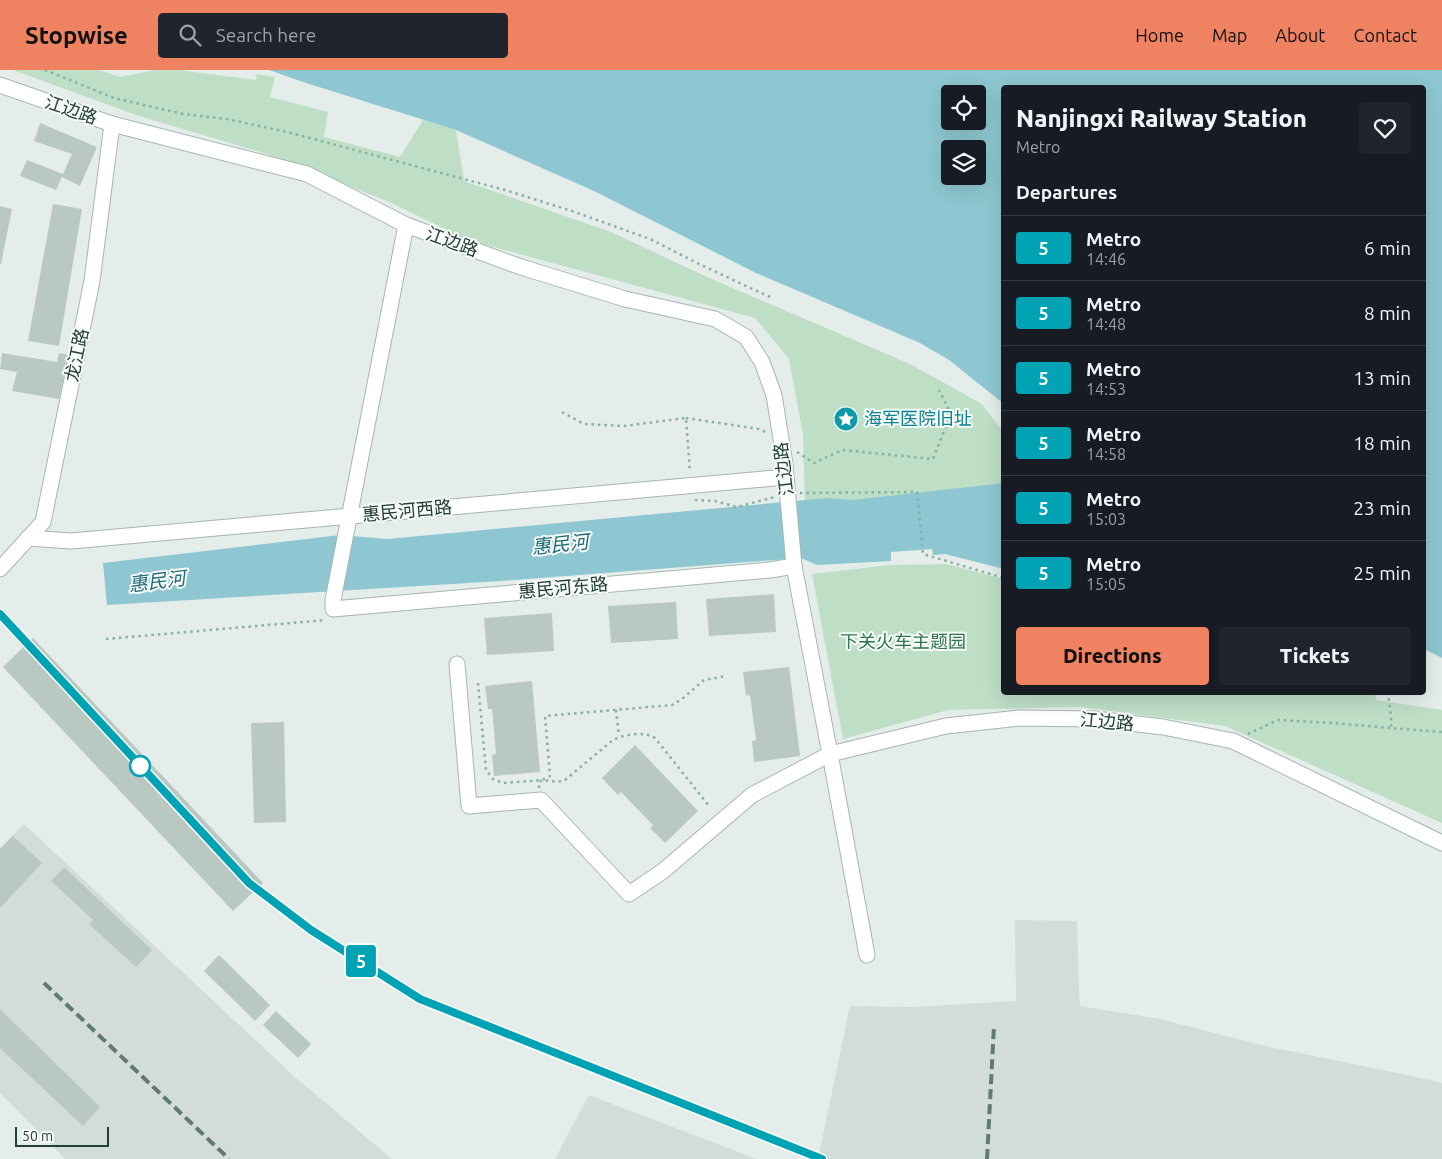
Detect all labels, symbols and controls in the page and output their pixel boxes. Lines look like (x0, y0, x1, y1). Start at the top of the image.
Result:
search box (158, 13, 508, 58)
icon: search (176, 21, 204, 49)
text: Stopwise (25, 22, 128, 49)
text: Search here (216, 24, 316, 46)
text: Home (1135, 25, 1184, 45)
text: Map (1212, 25, 1247, 45)
text: About (1275, 25, 1325, 45)
text: Contact (1353, 25, 1417, 45)
map controls (941, 85, 986, 185)
button: locate (941, 85, 986, 130)
street label: 江边路 (43, 91, 100, 127)
button: heart (1359, 102, 1411, 154)
text: Nanjingxi Railway Station (1016, 105, 1307, 132)
text: Metro (1016, 138, 1060, 156)
button: layers (941, 140, 986, 185)
text: Departures (1016, 181, 1117, 203)
street label: 江边路 (424, 222, 481, 260)
text: Metro (1086, 228, 1141, 250)
text: 6 min (1364, 237, 1411, 259)
text: 5 (1038, 238, 1049, 258)
text: 14:46 (1086, 250, 1126, 268)
text: Metro (1086, 293, 1141, 315)
text: 8 min (1364, 302, 1411, 324)
text: 5 (1038, 303, 1049, 323)
text: 14:48 (1086, 315, 1126, 333)
street label: 龙江路 (61, 326, 91, 383)
text: Metro (1086, 358, 1141, 380)
text: 13 min (1353, 367, 1411, 389)
text: 5 (1038, 368, 1049, 388)
text: 14:53 (1086, 380, 1126, 398)
place icon: 海军医院旧址 (833, 406, 859, 432)
place label: 海军医院旧址 (864, 408, 972, 428)
text: Metro (1086, 423, 1141, 445)
text: 18 min (1353, 432, 1411, 454)
text: 5 (1038, 433, 1049, 453)
street label: 江边路 (770, 441, 796, 497)
text: 14:58 (1086, 445, 1126, 463)
text: Metro (1086, 488, 1141, 510)
street label: 惠民河西路 (361, 496, 453, 524)
text: 23 min (1353, 497, 1411, 519)
text: 5 (1038, 498, 1049, 518)
text: 15:03 (1086, 510, 1126, 528)
water label: 惠民河 (530, 530, 593, 558)
text: Metro (1086, 553, 1141, 575)
text: 25 min (1353, 562, 1411, 584)
text: 5 (1038, 563, 1049, 583)
water label: 惠民河 (127, 566, 191, 595)
street label: 惠民河东路 (517, 573, 609, 601)
text: 15:05 (1086, 575, 1126, 593)
button: Directions (1016, 627, 1209, 685)
button: Tickets (1219, 627, 1411, 685)
park label: 下关火车主题园 (840, 631, 966, 651)
street label: 江边路 (1079, 709, 1135, 733)
unlabelled marker (129, 755, 151, 777)
line badge: 5 (345, 945, 377, 977)
text: 5 (356, 951, 366, 971)
scale bar (15, 1124, 109, 1147)
text: 50 m (22, 1128, 53, 1144)

